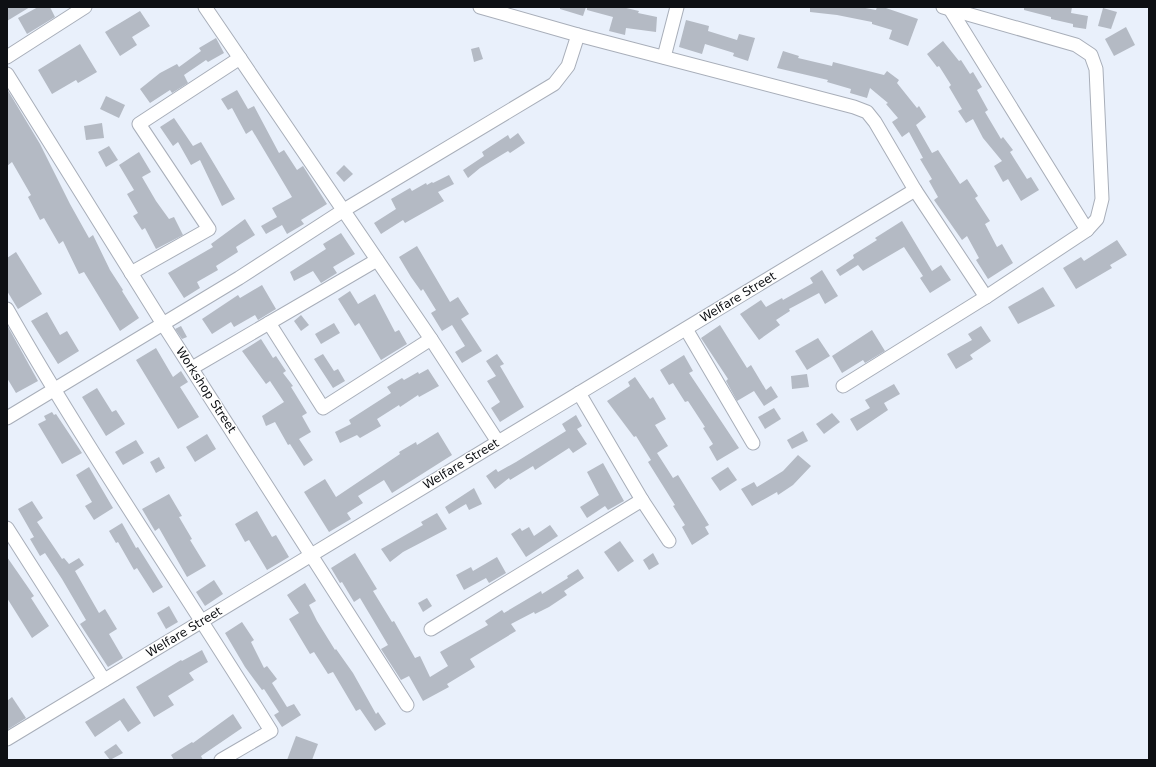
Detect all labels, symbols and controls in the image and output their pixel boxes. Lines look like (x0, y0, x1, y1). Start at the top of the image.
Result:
street label: Welfare Street (698, 269, 779, 325)
street label: Workshop Street (173, 344, 239, 436)
street label: Welfare Street (421, 436, 502, 492)
street label: Welfare Street (144, 604, 225, 660)

